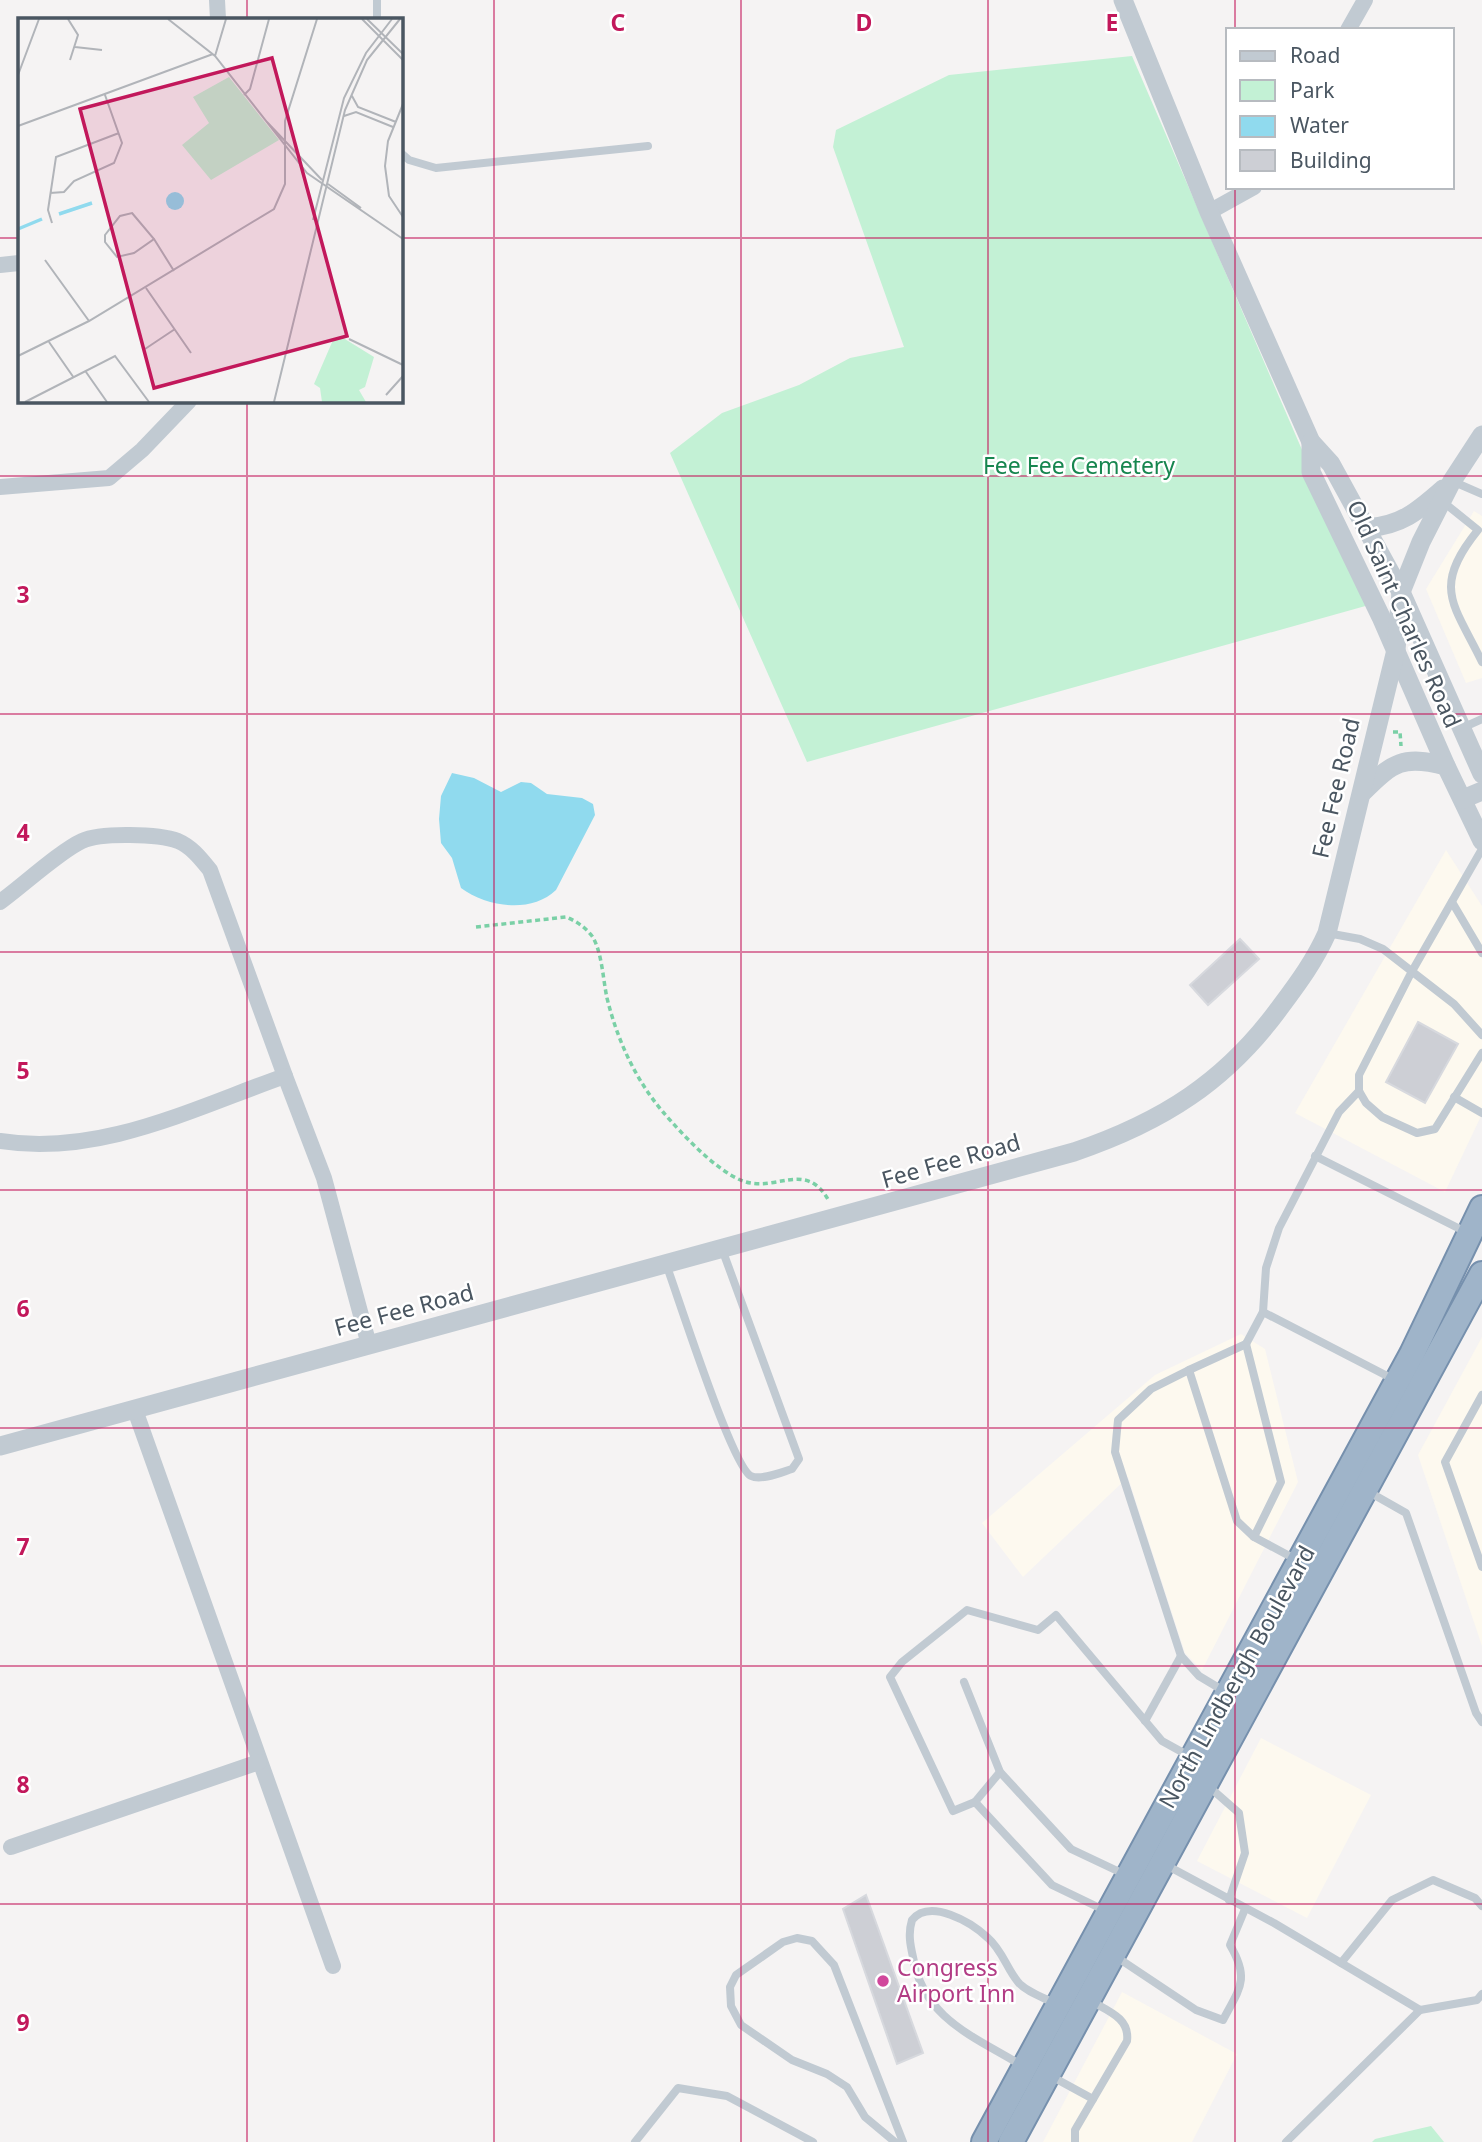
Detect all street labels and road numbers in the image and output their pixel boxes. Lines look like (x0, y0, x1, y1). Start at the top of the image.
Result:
street label: Old Saint Charles Road (1340, 495, 1470, 733)
street label: Fee Fee Road (1303, 715, 1367, 861)
street label: Fee Fee Road (878, 1125, 1024, 1195)
street label: Fee Fee Road (331, 1275, 477, 1343)
street label: North Lindbergh Boulevard (1150, 1539, 1322, 1814)

